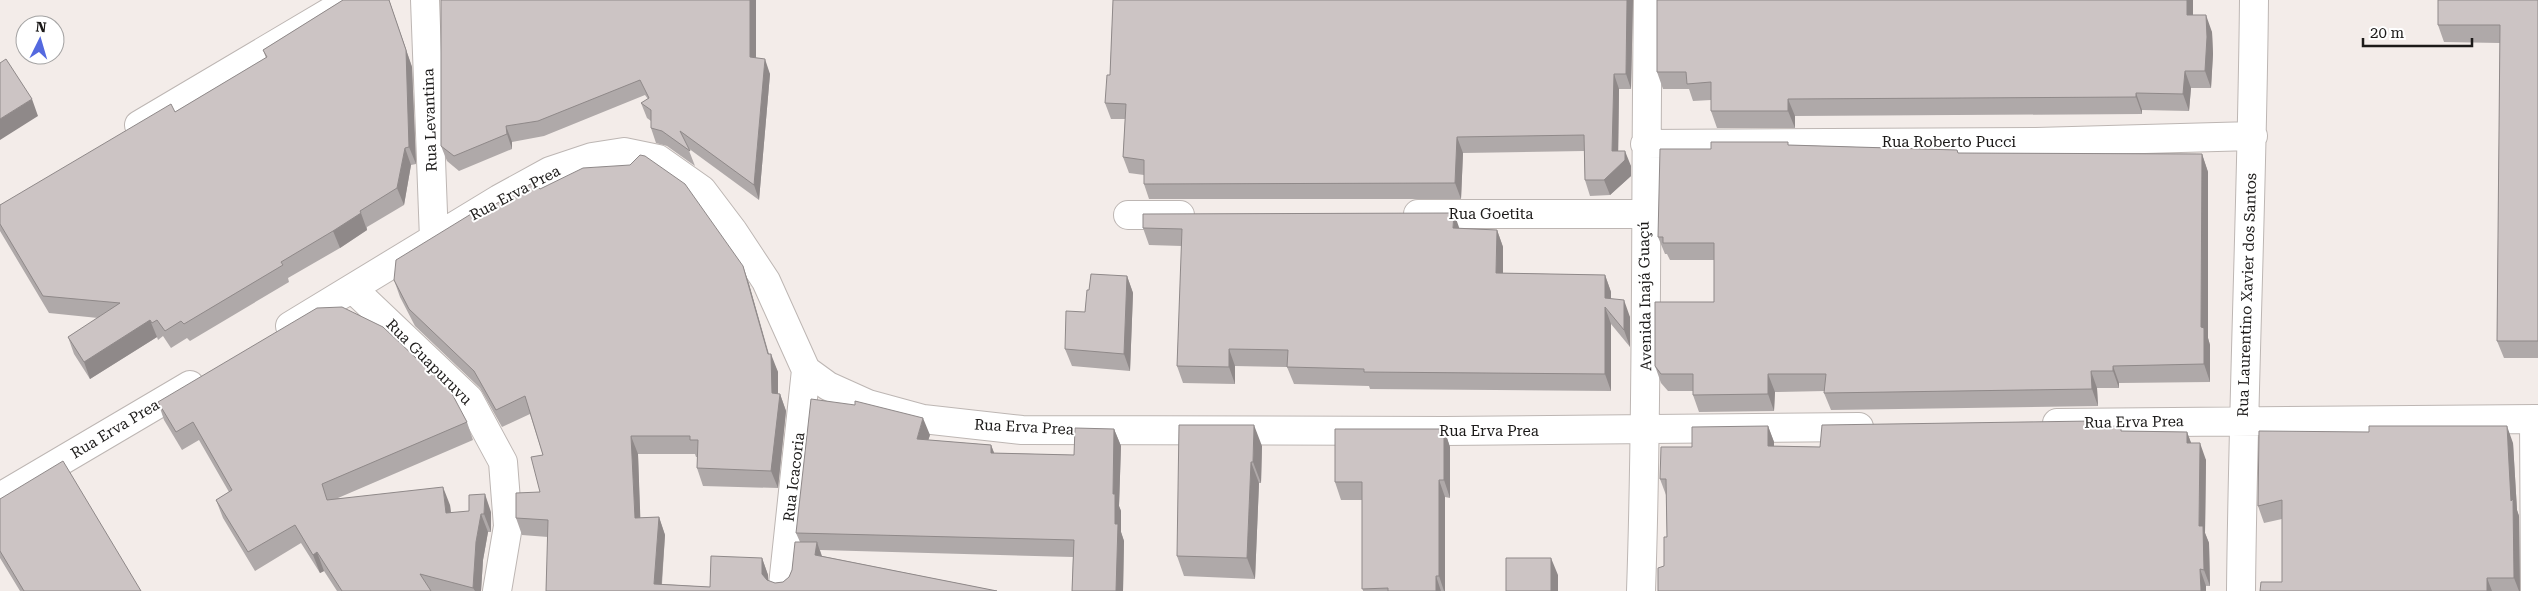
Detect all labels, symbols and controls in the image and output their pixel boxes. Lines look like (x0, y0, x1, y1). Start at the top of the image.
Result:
north arrow (15, 15, 65, 65)
scale bar (2363, 15, 2472, 47)
text: N (35, 19, 47, 36)
text: 20 m (2370, 24, 2405, 42)
street label: Rua Levantina (419, 68, 441, 172)
street label: Rua Roberto Pucci (1882, 133, 2016, 151)
street label: Rua Erva Prea (467, 162, 563, 224)
street label: Rua Laurentino Xavier dos Santos (2234, 173, 2260, 417)
street label: Rua Goetita (1449, 205, 1533, 223)
street label: Avenida Inajá Guaçú (1635, 220, 1655, 371)
street label: Rua Guapuruvu (382, 315, 476, 409)
street label: Rua Erva Prea (68, 396, 162, 462)
street label: Rua Erva Prea (2084, 412, 2184, 432)
street label: Rua Erva Prea (974, 415, 1074, 439)
street label: Rua Erva Prea (1439, 422, 1539, 440)
street label: Rua Icacoria (780, 431, 808, 523)

